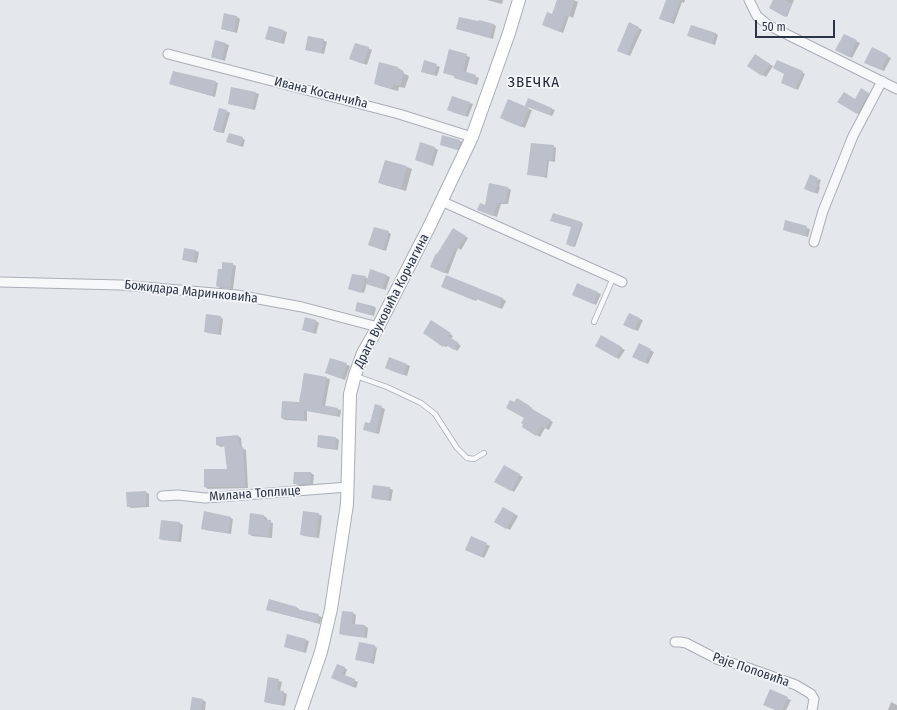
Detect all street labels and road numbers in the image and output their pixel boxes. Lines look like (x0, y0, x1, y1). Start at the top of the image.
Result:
street label: Ивана Косанчића (273, 74, 369, 112)
street label: Драга Вуковића Корчагина (351, 231, 433, 371)
street label: Божидара Маринковића (124, 277, 258, 307)
street label: Милана Топлице (209, 483, 301, 505)
street label: Раје Поповића (710, 650, 792, 690)

